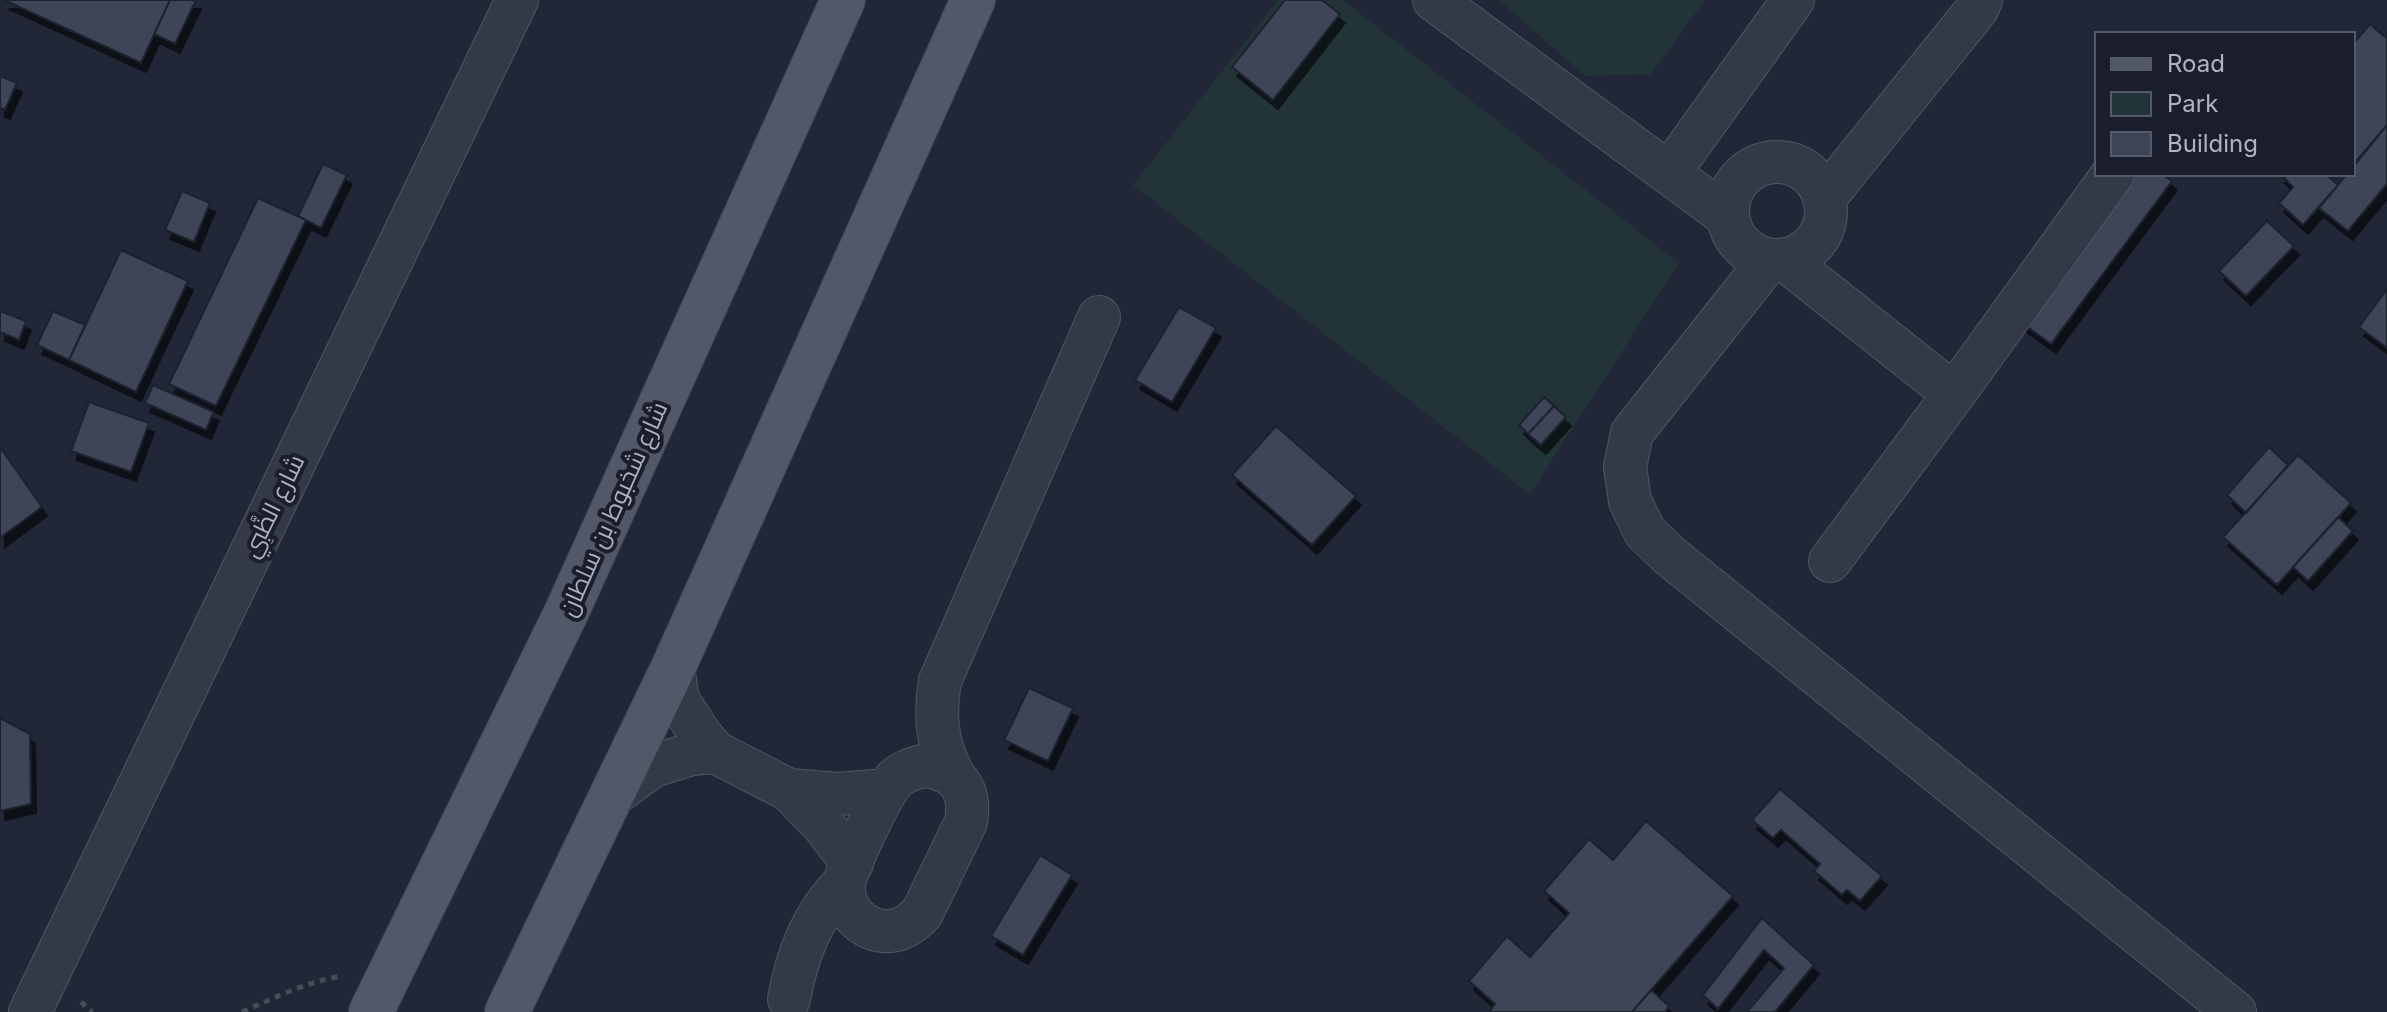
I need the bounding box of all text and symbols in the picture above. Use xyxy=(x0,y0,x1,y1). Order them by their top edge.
legend xyxy=(2095,32,2355,176)
text: Road xyxy=(2167,49,2225,78)
text: Park xyxy=(2167,89,2218,118)
text: Building xyxy=(2167,129,2258,158)
street label: شارع شخبوط بن سلطان xyxy=(553,397,675,622)
street label: شارع الظَّبِي xyxy=(236,450,315,564)

